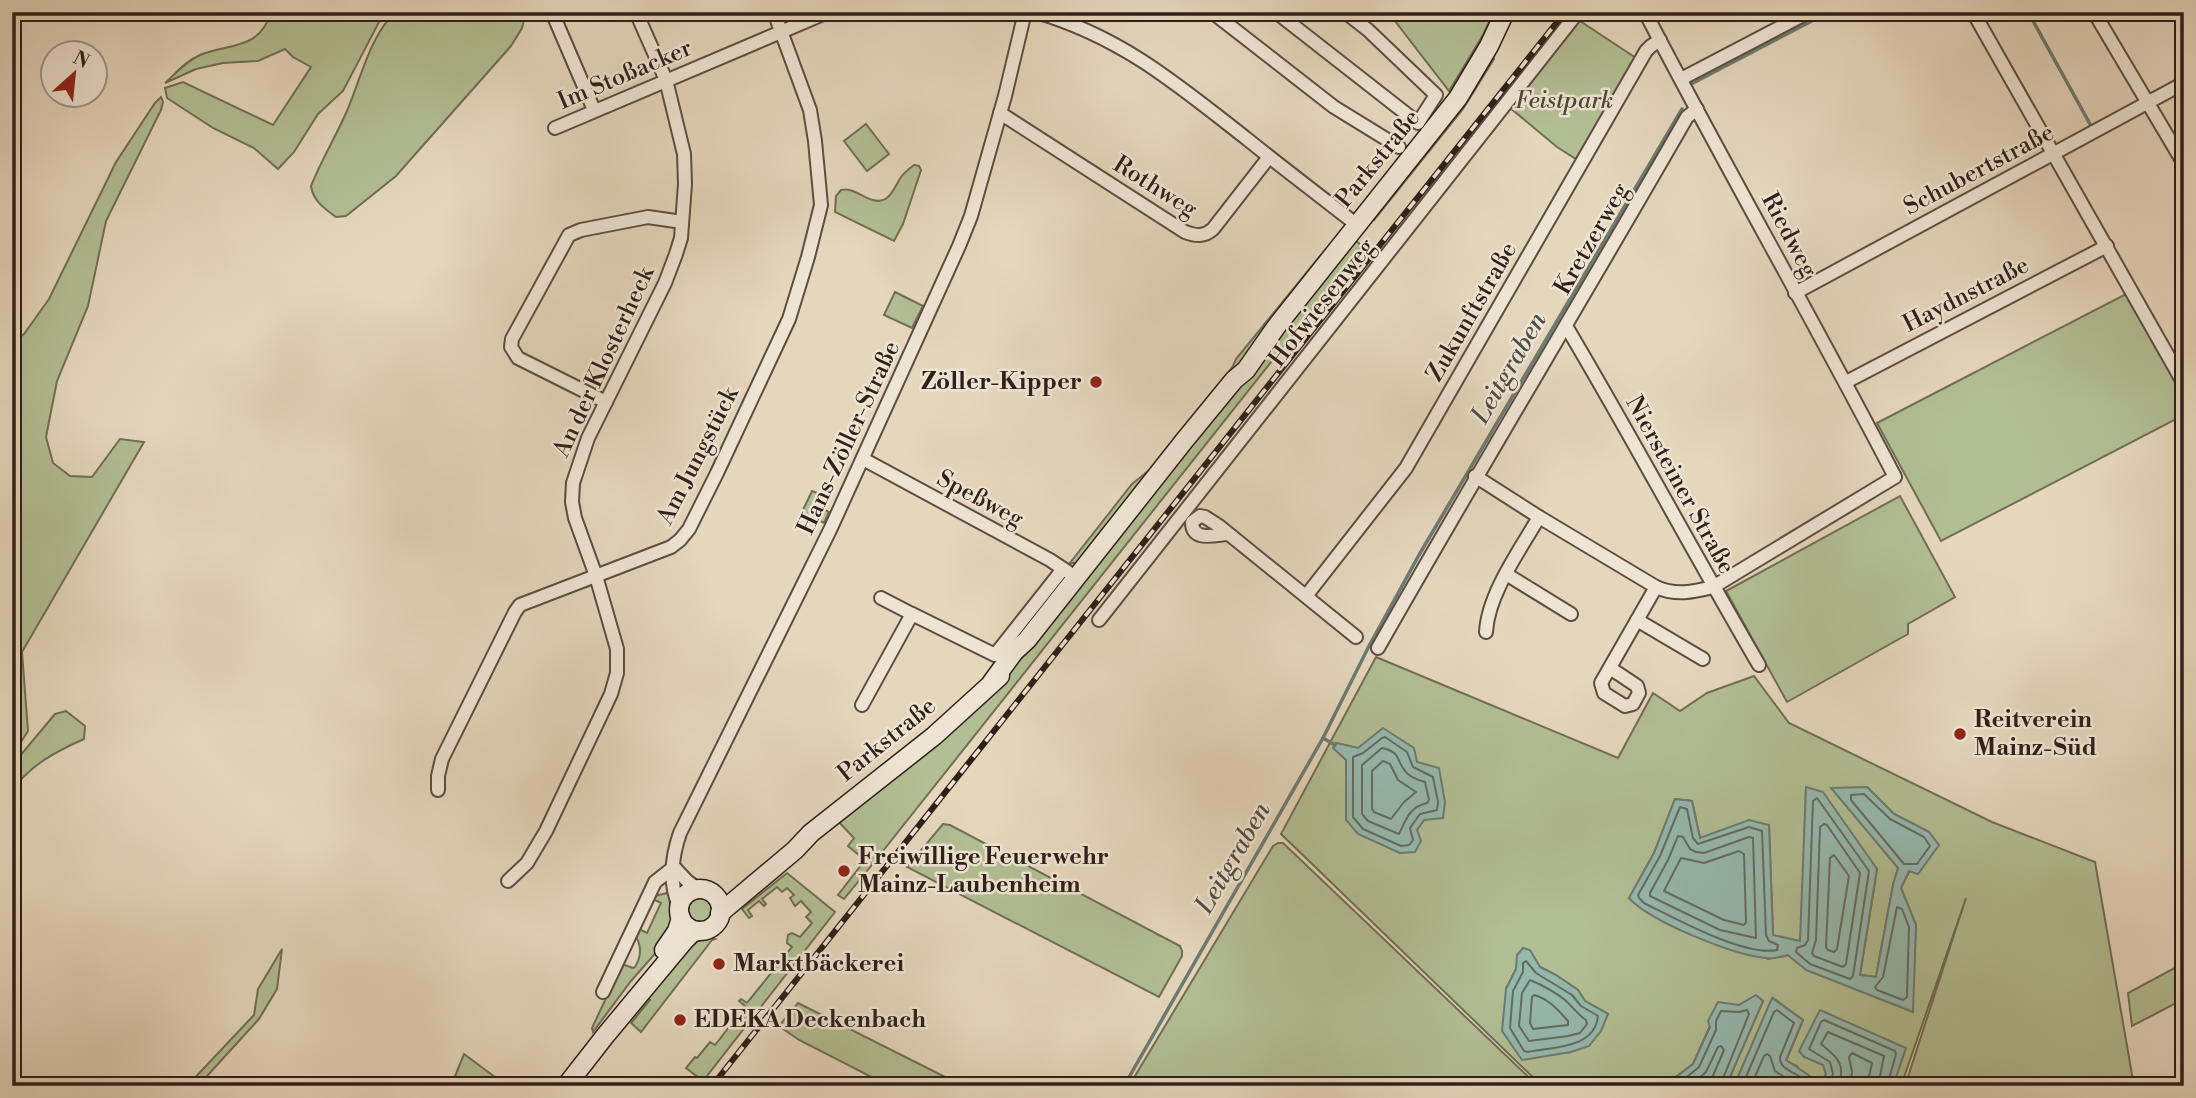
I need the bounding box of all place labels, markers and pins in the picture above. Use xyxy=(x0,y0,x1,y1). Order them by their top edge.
place label: Zöller-Kipper xyxy=(921,367,1082,397)
marker: Zöller-Kipper xyxy=(1088,374,1104,390)
place label: Reitverein Mainz-Süd xyxy=(1974,705,2097,763)
marker: Reitverein Mainz-Süd xyxy=(1952,726,1968,742)
place label: Freiwillige Feuerwehr Mainz-Laubenheim xyxy=(858,842,1109,900)
marker: Freiwillige Feuerwehr Mainz-Laubenheim xyxy=(836,863,852,879)
place label: Marktbäckerei xyxy=(733,949,904,979)
marker: Marktbäckerei xyxy=(711,956,727,972)
place label: EDEKA Deckenbach xyxy=(694,1005,926,1035)
marker: EDEKA Deckenbach xyxy=(672,1012,688,1028)

